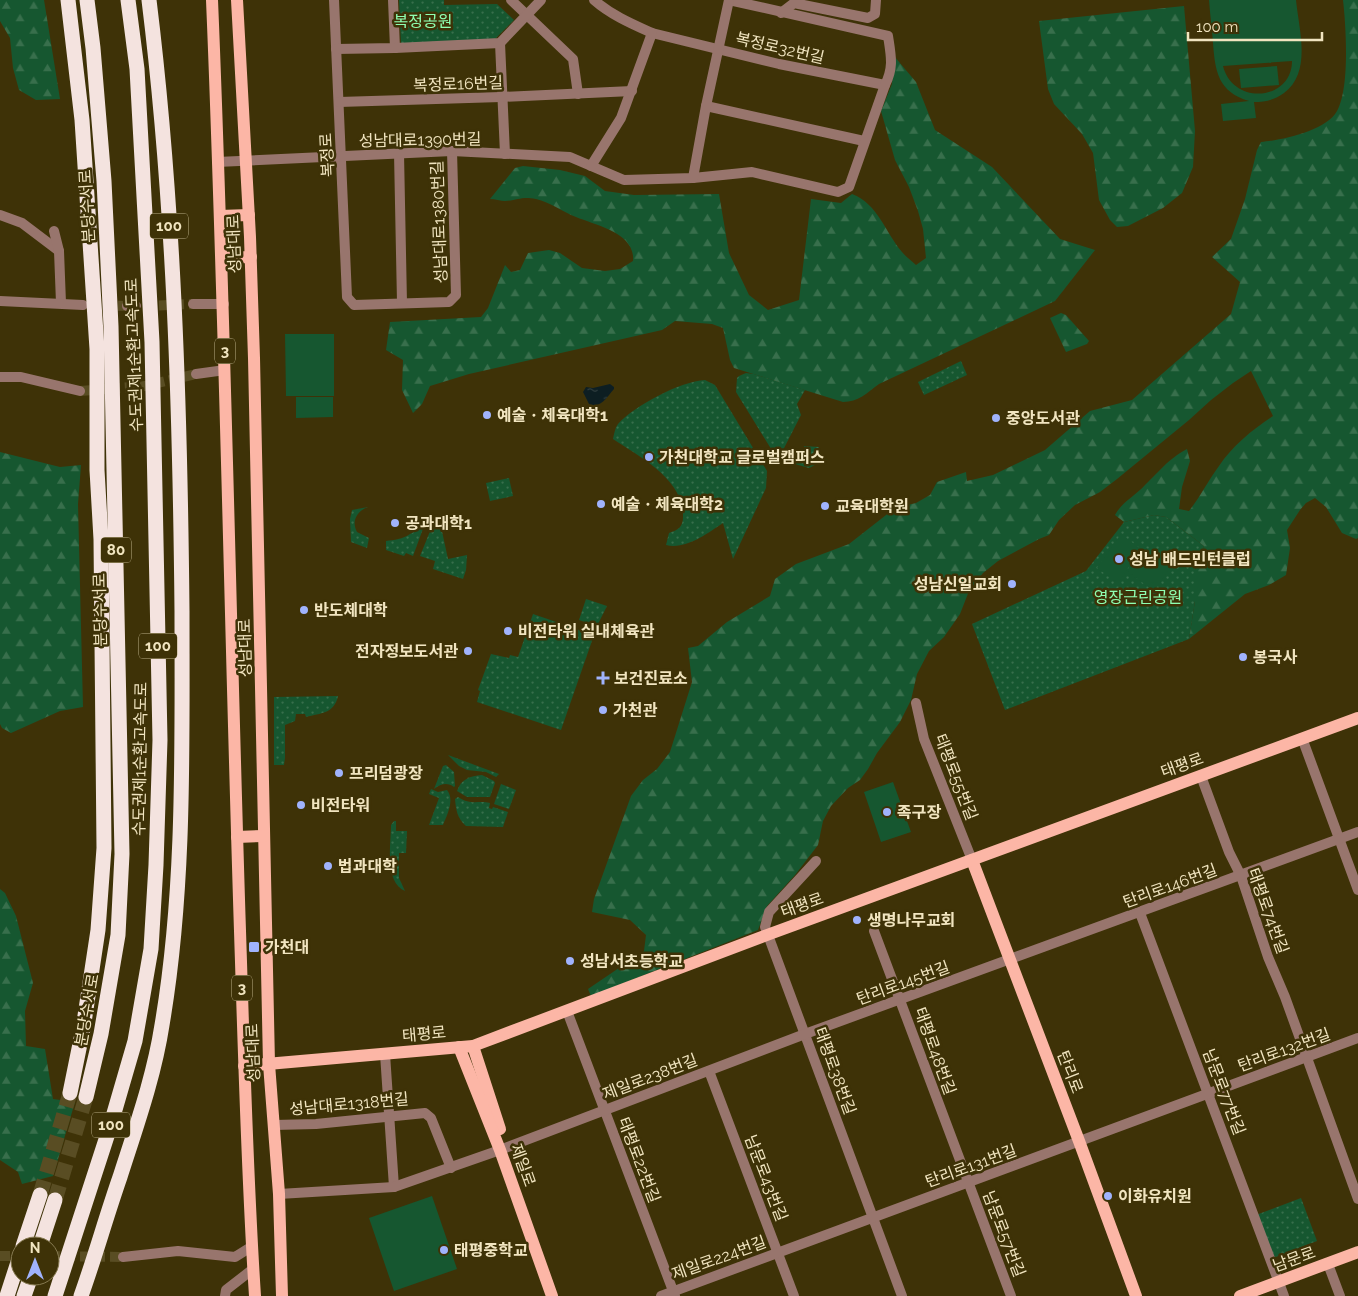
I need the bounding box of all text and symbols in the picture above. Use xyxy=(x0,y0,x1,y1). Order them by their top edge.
scale bar xyxy=(1188,10,1322,42)
park label: 복정공원 xyxy=(394,12,452,31)
text: 100 m xyxy=(1196,18,1238,36)
street label: 복정로32번길 xyxy=(734,29,826,67)
street label: 복정로16번길 xyxy=(413,73,503,95)
street label: 성남대로1390번길 xyxy=(358,129,482,151)
street label: 복정로 xyxy=(316,132,338,178)
street label: 성남대로1380번길 xyxy=(427,160,451,284)
street label: 분당수서로 xyxy=(76,168,98,243)
road number: 100 xyxy=(150,214,188,238)
street label: 성남대로 xyxy=(223,214,245,274)
street label: 수도권제1순환고속도로 xyxy=(122,277,146,432)
road number: 3 xyxy=(215,338,235,364)
place label: 예술ㆍ체육대학1 xyxy=(497,406,608,425)
marker: 예술ㆍ체육대학1 xyxy=(481,409,493,421)
place label: 중앙도서관 xyxy=(1006,409,1080,428)
marker: 중앙도서관 xyxy=(990,412,1002,424)
place label: 가천대학교 글로벌캠퍼스 xyxy=(659,448,825,467)
marker: 가천대학교 글로벌캠퍼스 xyxy=(643,451,655,463)
place label: 예술ㆍ체육대학2 xyxy=(611,495,723,514)
place label: 교육대학원 xyxy=(835,497,909,516)
marker: 예술ㆍ체육대학2 xyxy=(595,498,607,510)
marker: 교육대학원 xyxy=(819,500,831,512)
place label: 공과대학1 xyxy=(405,514,472,533)
marker: 공과대학1 xyxy=(389,517,401,529)
road number: 80 xyxy=(101,538,131,562)
place label: 성남 배드민턴클럽 xyxy=(1129,550,1251,569)
marker: 성남 배드민턴클럽 xyxy=(1113,553,1125,565)
street label: 분당수서로 xyxy=(90,573,110,647)
place label: 성남신일교회 xyxy=(914,575,1002,594)
marker: 성남신일교회 xyxy=(1006,578,1018,590)
park label: 영장근린공원 xyxy=(1094,588,1182,607)
place label: 반도체대학 xyxy=(314,601,388,620)
marker: 반도체대학 xyxy=(298,604,310,616)
street label: 성남대로 xyxy=(235,618,255,678)
place label: 비전타워 실내체육관 xyxy=(518,622,655,641)
marker: 비전타워 실내체육관 xyxy=(502,625,514,637)
road number: 100 xyxy=(139,634,177,658)
place label: 전자정보도서관 xyxy=(355,642,458,661)
marker: 전자정보도서관 xyxy=(462,645,474,657)
place label: 봉국사 xyxy=(1253,648,1297,667)
marker: 봉국사 xyxy=(1237,651,1249,663)
place label: 보건진료소 xyxy=(614,669,688,688)
marker: 보건진료소 xyxy=(596,671,610,685)
street label: 수도권제1순환고속도로 xyxy=(129,682,151,836)
place label: 가천관 xyxy=(613,701,657,720)
marker: 가천관 xyxy=(597,704,609,716)
street label: 태평로55번길 xyxy=(931,731,981,823)
street label: 태평로 xyxy=(1158,748,1206,781)
place label: 프리덤광장 xyxy=(349,764,423,783)
marker: 프리덤광장 xyxy=(333,767,345,779)
place label: 비전타워 xyxy=(311,796,370,815)
marker: 비전타워 xyxy=(295,799,307,811)
place label: 족구장 xyxy=(897,803,941,822)
marker: 족구장 xyxy=(881,806,893,818)
place label: 법과대학 xyxy=(338,857,397,876)
marker: 법과대학 xyxy=(322,860,334,872)
street label: 탄리로146번길 xyxy=(1120,860,1220,912)
street label: 태평로74번길 xyxy=(1244,865,1292,957)
street label: 태평로 xyxy=(778,888,826,921)
place label: 생명나무교회 xyxy=(867,911,955,930)
marker: 생명나무교회 xyxy=(851,914,863,926)
place label: 가천대 xyxy=(265,938,309,957)
marker: 가천대 xyxy=(247,940,261,954)
place label: 성남서초등학교 xyxy=(580,952,683,971)
marker: 성남서초등학교 xyxy=(564,955,576,967)
street label: 탄리로145번길 xyxy=(854,957,952,1009)
street label: 분당수서로 xyxy=(71,972,103,1048)
road number: 3 xyxy=(232,976,252,1000)
street label: 태평로48번길 xyxy=(910,1005,960,1097)
street label: 성남대로 xyxy=(242,1023,264,1083)
street label: 태평로 xyxy=(401,1023,447,1045)
street label: 탄리로132번길 xyxy=(1235,1024,1333,1076)
street label: 태평로38번길 xyxy=(810,1025,860,1117)
street label: 남문로77번길 xyxy=(1199,1046,1249,1138)
street label: 탄리로 xyxy=(1053,1048,1087,1096)
street label: 제일로238번길 xyxy=(600,1050,700,1104)
street label: 성남대로1318번길 xyxy=(288,1089,410,1119)
road number: 100 xyxy=(92,1112,130,1138)
street label: 태평로22번길 xyxy=(614,1114,664,1206)
street label: 남문로43번길 xyxy=(741,1132,791,1224)
street label: 제일로 xyxy=(507,1141,540,1189)
street label: 탄리로131번길 xyxy=(923,1141,1019,1191)
place label: 이화유치원 xyxy=(1118,1187,1192,1206)
street label: 남문로57번길 xyxy=(979,1188,1029,1280)
marker: 이화유치원 xyxy=(1102,1190,1114,1202)
street label: 제일로224번길 xyxy=(669,1232,769,1284)
north arrow xyxy=(10,1236,60,1286)
text: N xyxy=(30,1240,40,1256)
place label: 태평중학교 xyxy=(454,1241,528,1260)
street label: 남문로 xyxy=(1270,1242,1318,1275)
marker: 태평중학교 xyxy=(438,1244,450,1256)

